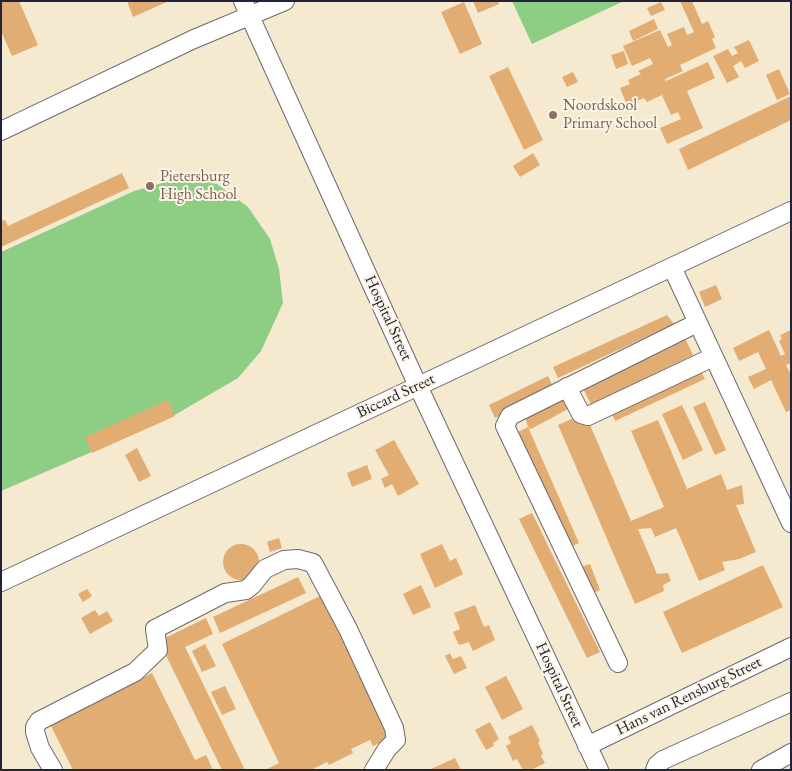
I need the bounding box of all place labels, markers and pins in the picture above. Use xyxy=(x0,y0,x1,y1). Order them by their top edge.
place label: Noordskool Primary School xyxy=(563,96,657,134)
marker: Noordskool Primary School xyxy=(547,109,559,121)
place label: Pietersburg High School xyxy=(160,167,237,205)
marker: Pietersburg High School xyxy=(144,180,156,192)

